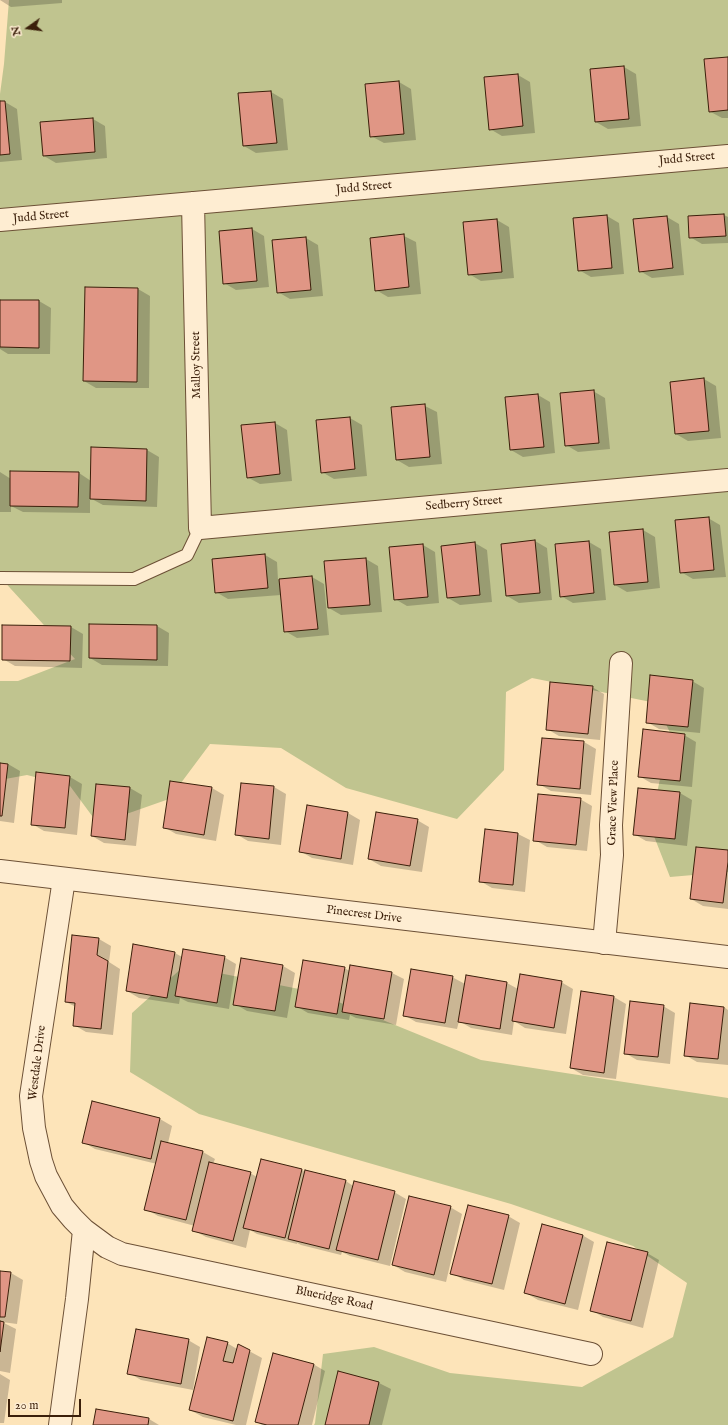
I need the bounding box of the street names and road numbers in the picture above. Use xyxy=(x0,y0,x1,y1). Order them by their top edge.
street label: Judd Street xyxy=(658,149,716,169)
street label: Judd Street xyxy=(335,178,393,198)
street label: Judd Street xyxy=(12,207,70,227)
street label: Malloy Street xyxy=(189,331,205,399)
street label: Sedberry Street xyxy=(425,493,503,515)
street label: Grace View Place xyxy=(605,760,623,846)
street label: Pinecrest Drive xyxy=(325,903,403,927)
street label: Westdale Drive xyxy=(26,1025,50,1101)
street label: Blueridge Road xyxy=(294,1284,374,1314)

